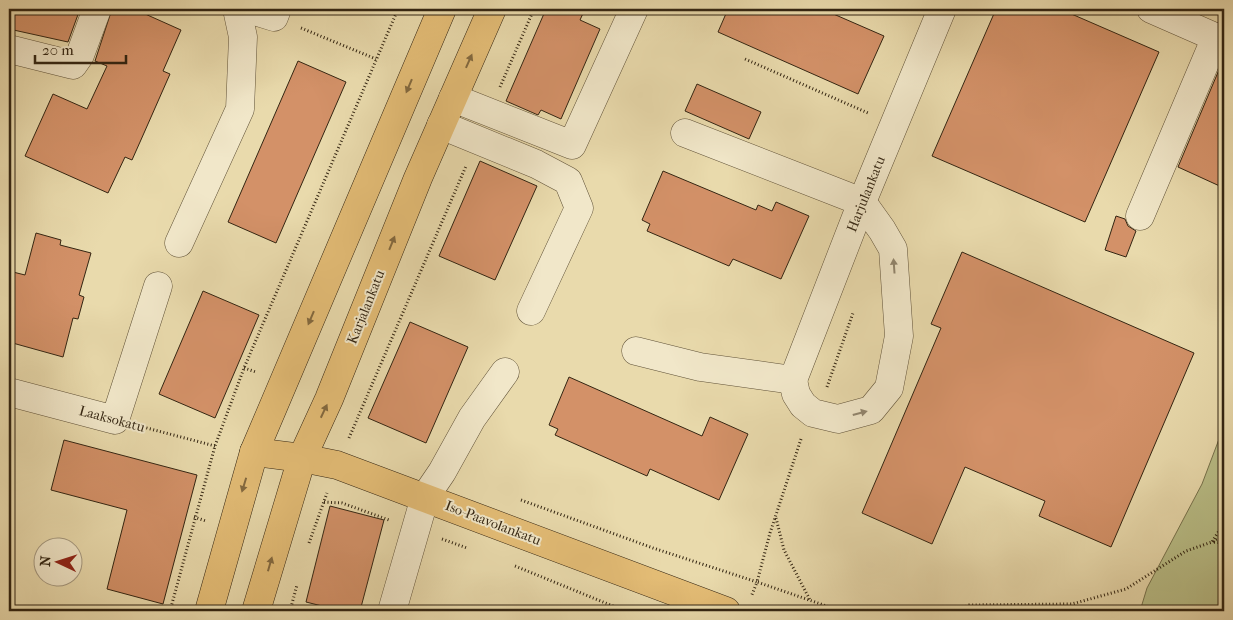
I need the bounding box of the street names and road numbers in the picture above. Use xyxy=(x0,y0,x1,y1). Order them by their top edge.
street label: Harjulankatu xyxy=(843,154,889,234)
street label: Karjalankatu xyxy=(343,268,389,346)
street label: Laaksokatu xyxy=(77,402,147,436)
street label: Iso-Paavolankatu xyxy=(443,497,543,549)

